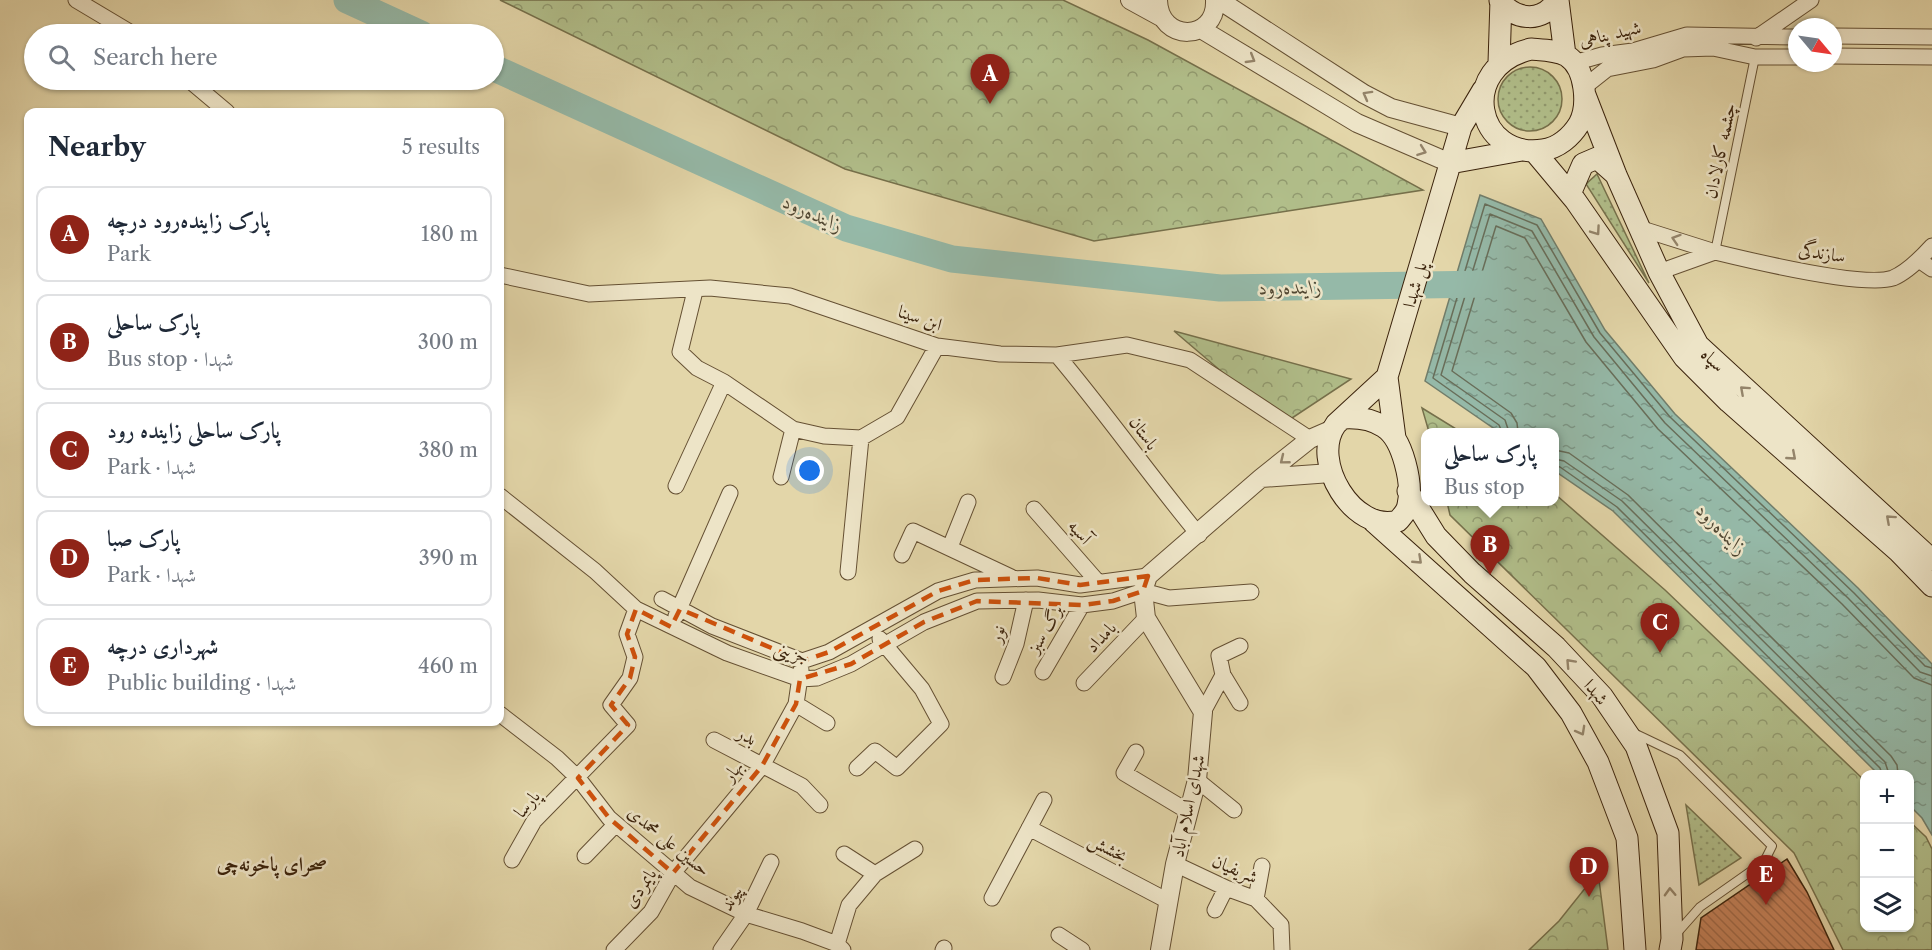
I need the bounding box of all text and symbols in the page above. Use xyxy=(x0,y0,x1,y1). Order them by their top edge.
street label: شهید پناهی xyxy=(1577,16,1644,55)
north arrow xyxy=(1788,18,1842,72)
search box xyxy=(24,24,504,90)
icon: search xyxy=(45,41,78,74)
text: Search here xyxy=(93,44,218,71)
one-way arrow xyxy=(1245,51,1255,63)
pin: A xyxy=(970,54,1010,104)
one-way arrow xyxy=(1362,91,1373,102)
street label: چشمه کارلادان xyxy=(1699,101,1742,201)
text: Nearby xyxy=(48,131,146,163)
text: 5 results xyxy=(402,135,480,159)
one-way arrow xyxy=(1417,143,1427,156)
water label: زاینده‌رود xyxy=(779,189,847,237)
text: پارک زاینده‌رود درچه xyxy=(107,207,269,234)
text: A xyxy=(62,222,77,246)
text: 180 m xyxy=(421,222,478,246)
one-way arrow xyxy=(1589,224,1600,235)
one-way arrow xyxy=(1671,234,1682,247)
street label: سازندگی xyxy=(1797,235,1848,268)
text: Park xyxy=(107,242,150,266)
street label: پل شهدا xyxy=(1398,258,1434,311)
water label: زاینده‌رود xyxy=(1258,274,1322,300)
street label: ابن سینا xyxy=(895,300,945,336)
text: پارک ساحلی xyxy=(107,309,199,336)
text: B xyxy=(62,330,77,354)
text: 300 m xyxy=(418,330,478,354)
street label: سپاه xyxy=(1696,343,1730,377)
text: Bus stop · شهدا xyxy=(107,347,234,371)
one-way arrow xyxy=(1740,386,1751,397)
street label: باستان xyxy=(1124,412,1164,454)
text: پارک ساحلی زاینده رود xyxy=(107,417,280,444)
popup xyxy=(1421,428,1559,506)
text: C xyxy=(61,438,78,462)
text: 380 m xyxy=(419,438,478,462)
text: پارک ساحلی xyxy=(1444,440,1536,467)
one-way arrow xyxy=(1785,448,1796,459)
one-way arrow xyxy=(1280,452,1291,463)
text: Park · شهدا xyxy=(107,455,196,479)
your location xyxy=(795,456,824,485)
text: Bus stop xyxy=(1444,475,1524,499)
water label: زاینده‌رود xyxy=(1691,498,1753,560)
street label: آسیه xyxy=(1063,515,1098,550)
one-way arrow xyxy=(1886,515,1897,526)
text: پارک صبا xyxy=(107,525,180,552)
pin: B xyxy=(1470,526,1510,575)
text: D xyxy=(61,546,78,570)
text: 390 m xyxy=(419,546,478,570)
one-way arrow xyxy=(1411,553,1422,564)
text: Park · شهدا xyxy=(107,563,196,587)
street label: برگ سبز xyxy=(1021,601,1068,659)
pin: C xyxy=(1640,604,1680,653)
street label: بامداد xyxy=(1081,617,1121,657)
street label: نور xyxy=(984,623,1010,647)
text: شهرداری درچه xyxy=(107,633,218,660)
street label: جزینی xyxy=(771,638,811,669)
text: E xyxy=(62,654,77,678)
text: 460 m xyxy=(418,654,478,678)
one-way arrow xyxy=(1567,659,1578,670)
text: Public building · شهدا xyxy=(107,671,296,695)
street label: شهدا xyxy=(1578,675,1613,710)
street label: بدر xyxy=(732,721,761,750)
one-way arrow xyxy=(1574,724,1585,735)
street label: شهدای اسلام آباد xyxy=(1166,753,1215,860)
street label: بهار xyxy=(717,756,749,788)
map controls xyxy=(1860,770,1914,932)
button: + xyxy=(1860,770,1914,824)
street label: پارسا xyxy=(509,785,547,823)
street label: حسین علی محمدی xyxy=(622,801,715,882)
button: − xyxy=(1860,824,1914,878)
street label: بخشش xyxy=(1084,829,1131,868)
pin: D xyxy=(1570,848,1608,897)
street label: شریفیان xyxy=(1208,850,1261,889)
district label: صحرای پاخونه‌چی xyxy=(216,852,327,879)
pin: E xyxy=(1746,856,1786,905)
street label: پایمردی xyxy=(619,863,664,913)
button: layers xyxy=(1860,878,1914,932)
street label: پیوند xyxy=(715,881,750,916)
one-way arrow xyxy=(1664,887,1677,896)

